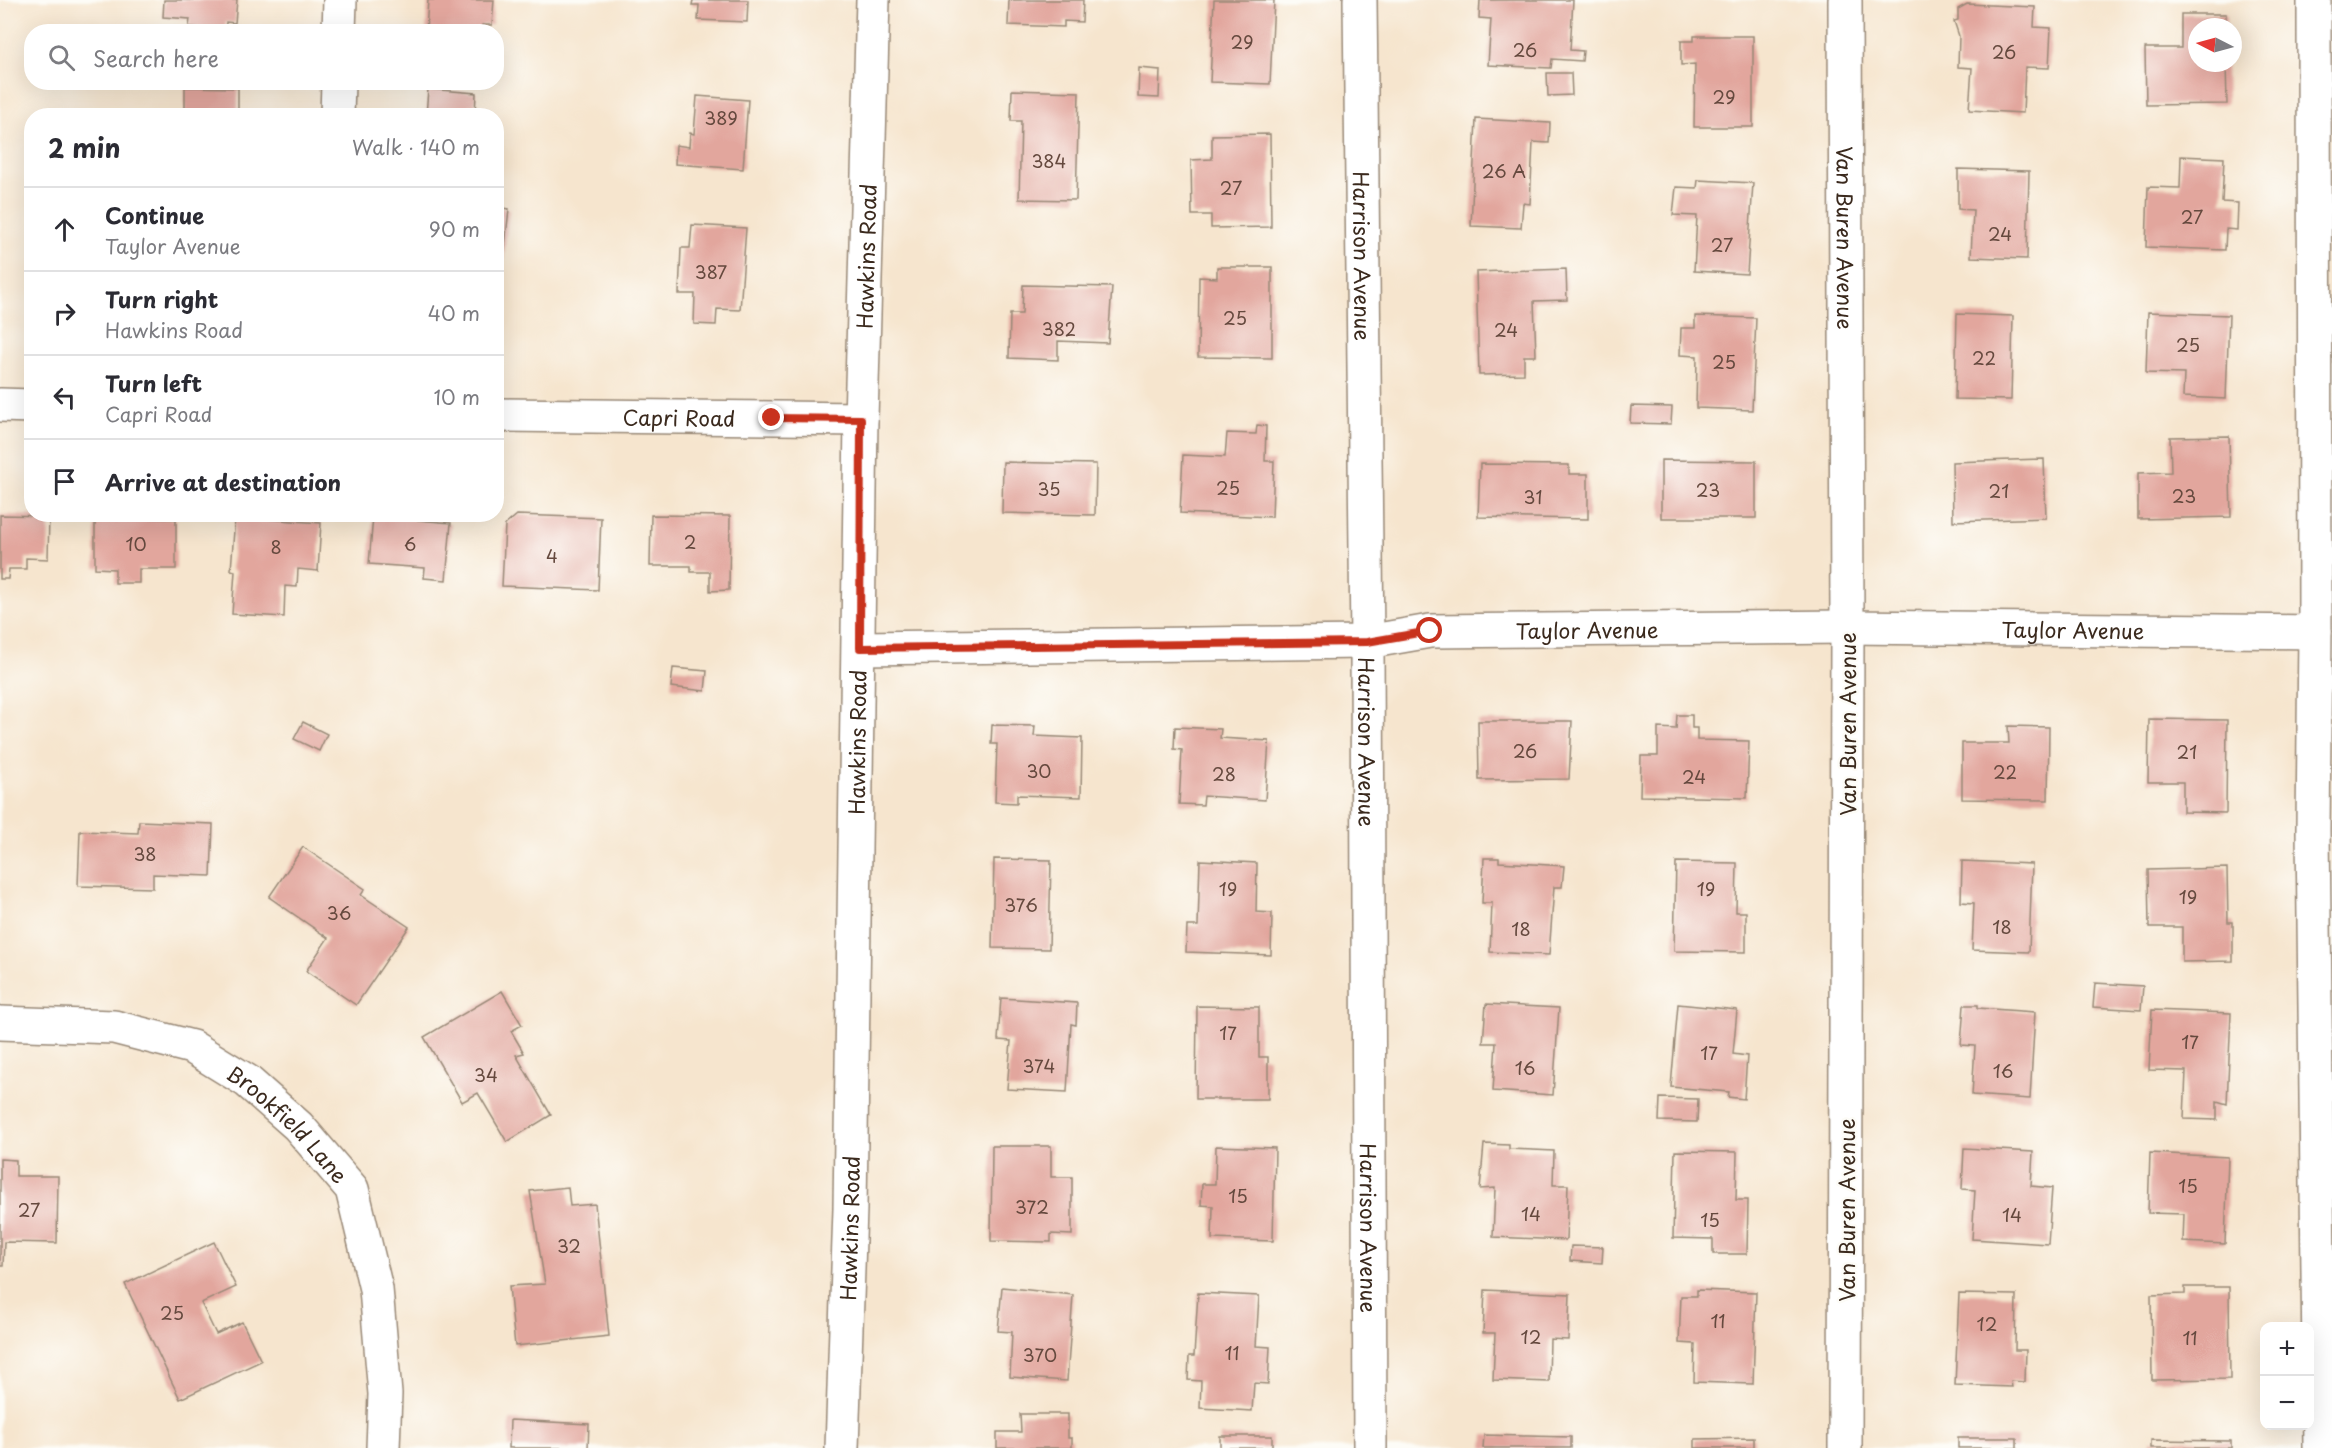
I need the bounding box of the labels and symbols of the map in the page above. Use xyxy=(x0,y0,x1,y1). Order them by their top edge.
north arrow xyxy=(2188,18,2242,72)
house number: 29 xyxy=(1231,28,1253,55)
house number: 26 xyxy=(1513,36,1537,63)
house number: 26 xyxy=(1992,38,2016,65)
house number: 29 xyxy=(1713,83,1735,110)
house number: 389 xyxy=(704,104,738,131)
street label: Van Buren Avenue xyxy=(1829,146,1862,330)
house number: 384 xyxy=(1031,147,1067,174)
house number: 26 A xyxy=(1482,157,1526,184)
street label: Harrison Avenue xyxy=(1346,171,1380,341)
house number: 27 xyxy=(1220,174,1242,201)
street label: Hawkins Road xyxy=(848,183,884,329)
house number: 27 xyxy=(2181,203,2203,230)
house number: 24 xyxy=(1988,220,2012,247)
house number: 27 xyxy=(1711,231,1733,258)
house number: 387 xyxy=(695,258,727,285)
house number: 25 xyxy=(1223,304,1247,331)
house number: 382 xyxy=(1042,315,1076,342)
house number: 24 xyxy=(1494,316,1518,343)
house number: 25 xyxy=(2176,331,2200,358)
house number: 22 xyxy=(1972,344,1996,371)
house number: 25 xyxy=(1712,348,1736,375)
street label: Capri Road xyxy=(622,400,736,434)
route end xyxy=(758,404,784,430)
house number: 25 xyxy=(1216,474,1240,501)
house number: 35 xyxy=(1037,475,1061,502)
house number: 23 xyxy=(1696,476,1720,503)
house number: 21 xyxy=(1989,477,2009,504)
house number: 23 xyxy=(2172,482,2196,509)
house number: 31 xyxy=(1524,483,1542,510)
house number: 2 xyxy=(684,528,696,555)
house number: 10 xyxy=(125,530,147,557)
house number: 6 xyxy=(404,530,416,557)
house number: 8 xyxy=(270,533,282,560)
house number: 4 xyxy=(546,542,558,569)
street label: Taylor Avenue xyxy=(1516,613,1658,646)
street label: Taylor Avenue xyxy=(2001,613,2144,646)
route start xyxy=(1416,617,1442,643)
street label: Van Buren Avenue xyxy=(1831,632,1863,816)
street label: Harrison Avenue xyxy=(1351,657,1384,827)
street label: Hawkins Road xyxy=(839,669,874,815)
house number: 26 xyxy=(1513,737,1537,764)
house number: 21 xyxy=(2177,738,2197,765)
house number: 30 xyxy=(1026,757,1052,784)
house number: 22 xyxy=(1993,758,2017,785)
house number: 28 xyxy=(1212,760,1236,787)
house number: 24 xyxy=(1682,763,1706,790)
house number: 38 xyxy=(133,840,157,867)
house number: 19 xyxy=(1219,875,1237,902)
house number: 19 xyxy=(1697,875,1715,902)
house number: 19 xyxy=(2179,883,2197,910)
house number: 376 xyxy=(1004,891,1038,918)
house number: 36 xyxy=(327,899,351,926)
house number: 18 xyxy=(1992,913,2012,940)
house number: 18 xyxy=(1511,915,1531,942)
house number: 17 xyxy=(1219,1019,1237,1046)
house number: 17 xyxy=(2181,1028,2199,1055)
house number: 17 xyxy=(1700,1039,1718,1066)
house number: 374 xyxy=(1022,1052,1056,1079)
house number: 16 xyxy=(1515,1054,1535,1081)
street label: Brookfield Lane xyxy=(221,1056,356,1190)
house number: 16 xyxy=(1993,1057,2013,1084)
house number: 34 xyxy=(474,1061,498,1088)
street label: Van Buren Avenue xyxy=(1830,1118,1862,1302)
street label: Harrison Avenue xyxy=(1353,1143,1385,1313)
street label: Hawkins Road xyxy=(831,1155,867,1301)
house number: 15 xyxy=(2178,1172,2198,1199)
house number: 15 xyxy=(1228,1182,1248,1209)
house number: 372 xyxy=(1015,1193,1049,1220)
house number: 27 xyxy=(18,1196,40,1223)
house number: 14 xyxy=(1521,1200,1541,1227)
house number: 14 xyxy=(2002,1201,2022,1228)
house number: 15 xyxy=(1700,1206,1720,1233)
house number: 32 xyxy=(557,1232,581,1259)
house number: 25 xyxy=(160,1299,184,1326)
house number: 11 xyxy=(1710,1307,1726,1334)
house number: 12 xyxy=(1977,1310,1997,1337)
house number: 12 xyxy=(1521,1323,1541,1350)
house number: 11 xyxy=(2182,1324,2198,1351)
house number: 11 xyxy=(1224,1339,1240,1366)
house number: 370 xyxy=(1023,1341,1057,1368)

